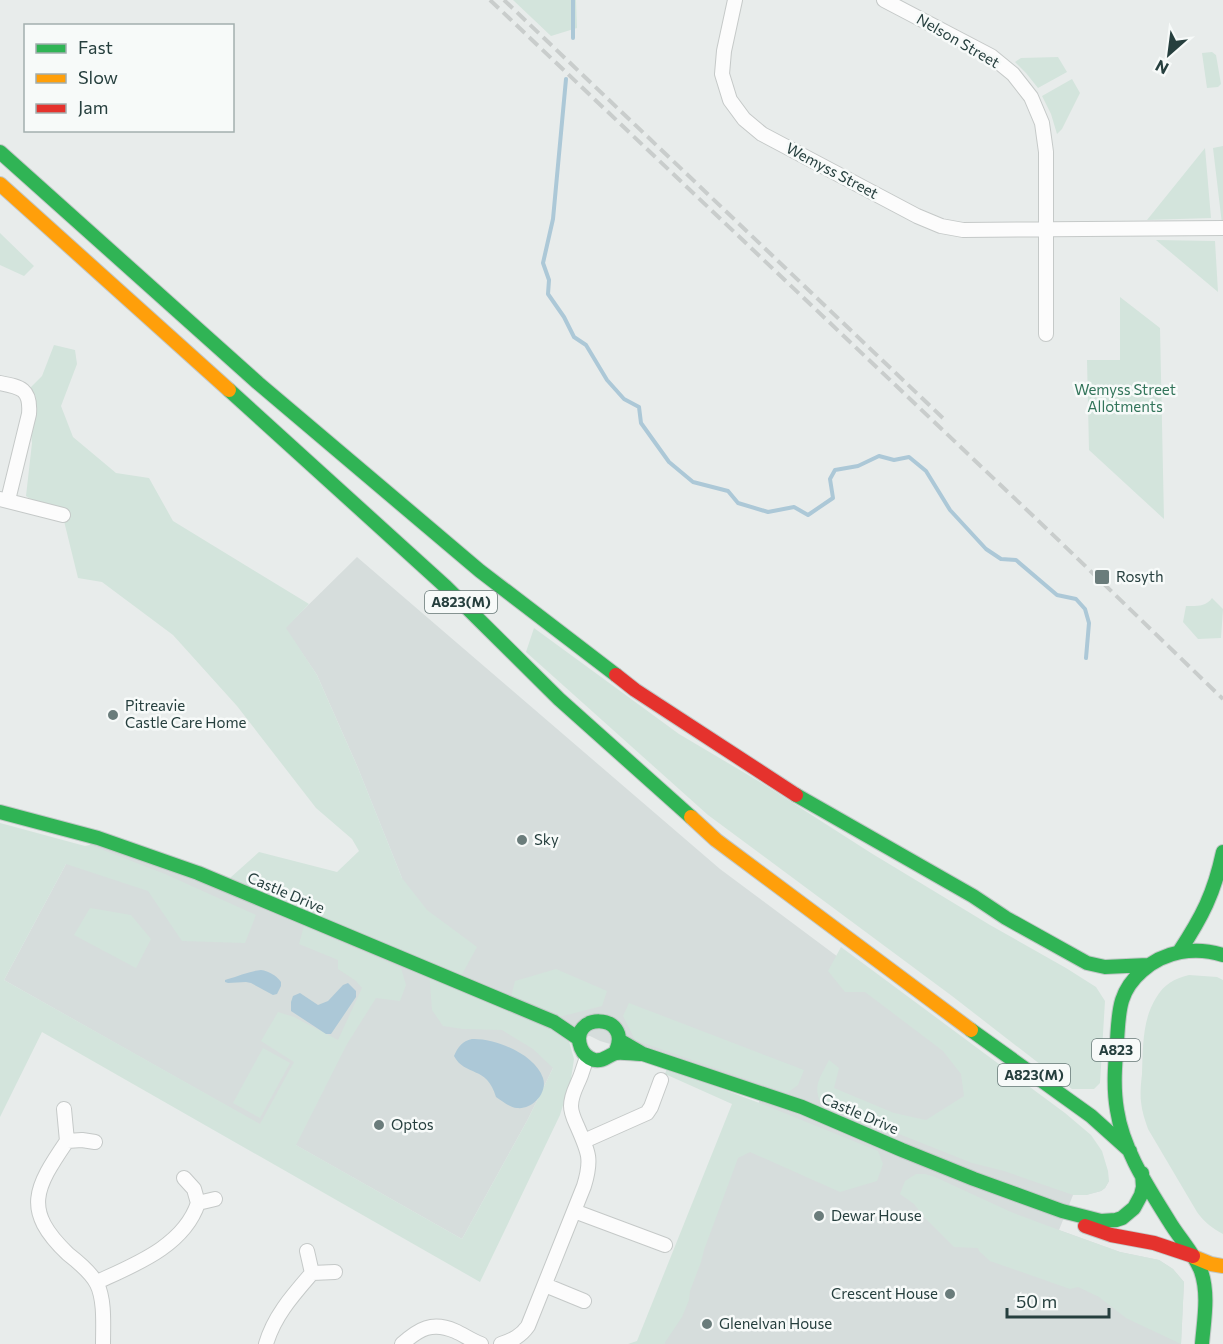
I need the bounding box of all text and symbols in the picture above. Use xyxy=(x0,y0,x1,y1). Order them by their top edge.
street label: Nelson Street xyxy=(914,9,1003,71)
legend xyxy=(24,24,234,132)
north arrow xyxy=(1139,24,1199,84)
text: Fast xyxy=(78,36,113,58)
text: N xyxy=(1152,56,1171,79)
text: Slow xyxy=(78,66,118,88)
text: Jam xyxy=(78,96,108,118)
street label: Wemyss Street xyxy=(783,138,882,202)
park label: Wemyss Street Allotments xyxy=(1074,380,1176,415)
place label: Rosyth xyxy=(1116,567,1164,585)
marker: Rosyth xyxy=(1093,568,1111,586)
road number: A823(M) xyxy=(425,591,497,613)
place label: Pitreavie Castle Care Home xyxy=(125,696,247,731)
marker: Pitreavie Castle Care Home xyxy=(106,708,120,722)
place label: Sky xyxy=(534,830,559,848)
marker: Sky xyxy=(515,833,529,847)
street label: Castle Drive xyxy=(245,868,328,916)
road number: A823 xyxy=(1092,1039,1140,1061)
road number: A823(M) xyxy=(998,1064,1070,1086)
street label: Castle Drive xyxy=(819,1089,902,1137)
place label: Optos xyxy=(391,1115,434,1133)
marker: Optos xyxy=(372,1118,386,1132)
place label: Dewar House xyxy=(831,1206,922,1224)
marker: Dewar House xyxy=(812,1209,826,1223)
scale bar xyxy=(1007,1281,1109,1319)
place label: Crescent House xyxy=(831,1284,938,1302)
marker: Crescent House xyxy=(943,1287,957,1301)
text: 50 m xyxy=(1016,1290,1057,1312)
place label: Glenelvan House xyxy=(719,1314,832,1332)
marker: Glenelvan House xyxy=(700,1317,714,1331)

